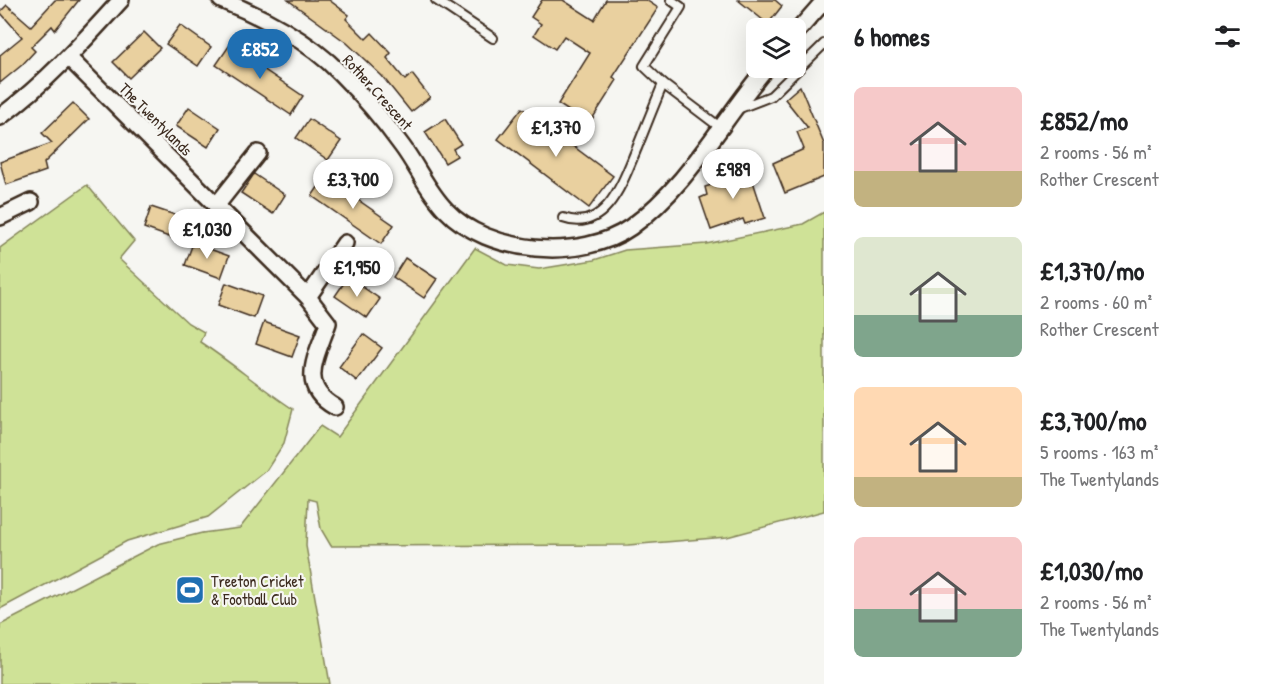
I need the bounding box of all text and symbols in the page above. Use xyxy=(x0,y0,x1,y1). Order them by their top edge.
map controls xyxy=(746,18,806,78)
button: layers xyxy=(746,18,806,78)
text: 6 homes xyxy=(854,19,930,54)
icon: filters xyxy=(1211,20,1244,53)
pin: £852 xyxy=(224,29,296,80)
text: £852 xyxy=(241,35,279,62)
street label: Rother Crescent xyxy=(338,49,418,135)
street label: The Twentylands xyxy=(115,78,197,160)
text: £852/mo xyxy=(1040,103,1128,138)
pin: £1,370 xyxy=(507,107,605,158)
icon: home xyxy=(902,111,974,183)
text: £1,370 xyxy=(531,113,581,140)
text: 2 rooms · 56 m² xyxy=(1040,138,1152,165)
pin: £989 xyxy=(697,149,769,200)
text: £989 xyxy=(716,155,750,182)
pin: £3,700 xyxy=(304,159,402,210)
text: £3,700 xyxy=(327,165,379,192)
text: Rother Crescent xyxy=(1040,165,1159,192)
pin: £1,030 xyxy=(158,209,256,260)
text: £1,030 xyxy=(182,215,232,242)
pin: £1,950 xyxy=(308,247,406,298)
text: £1,950 xyxy=(333,253,381,280)
text: £1,370/mo xyxy=(1040,253,1144,288)
icon: home xyxy=(902,261,974,333)
text: 2 rooms · 60 m² xyxy=(1040,288,1152,315)
text: Rother Crescent xyxy=(1040,315,1159,342)
text: £3,700/mo xyxy=(1040,403,1147,438)
icon: home xyxy=(902,411,974,483)
text: 5 rooms · 163 m² xyxy=(1040,438,1158,465)
text: The Twentylands xyxy=(1040,465,1159,492)
text: £1,030/mo xyxy=(1040,553,1143,588)
icon: home xyxy=(902,561,974,633)
place label: Treeton Cricket & Football Club xyxy=(211,570,304,610)
sports icon: Treeton Cricket & Football Club xyxy=(174,574,206,606)
text: 2 rooms · 56 m² xyxy=(1040,588,1152,615)
text: The Twentylands xyxy=(1040,615,1159,642)

